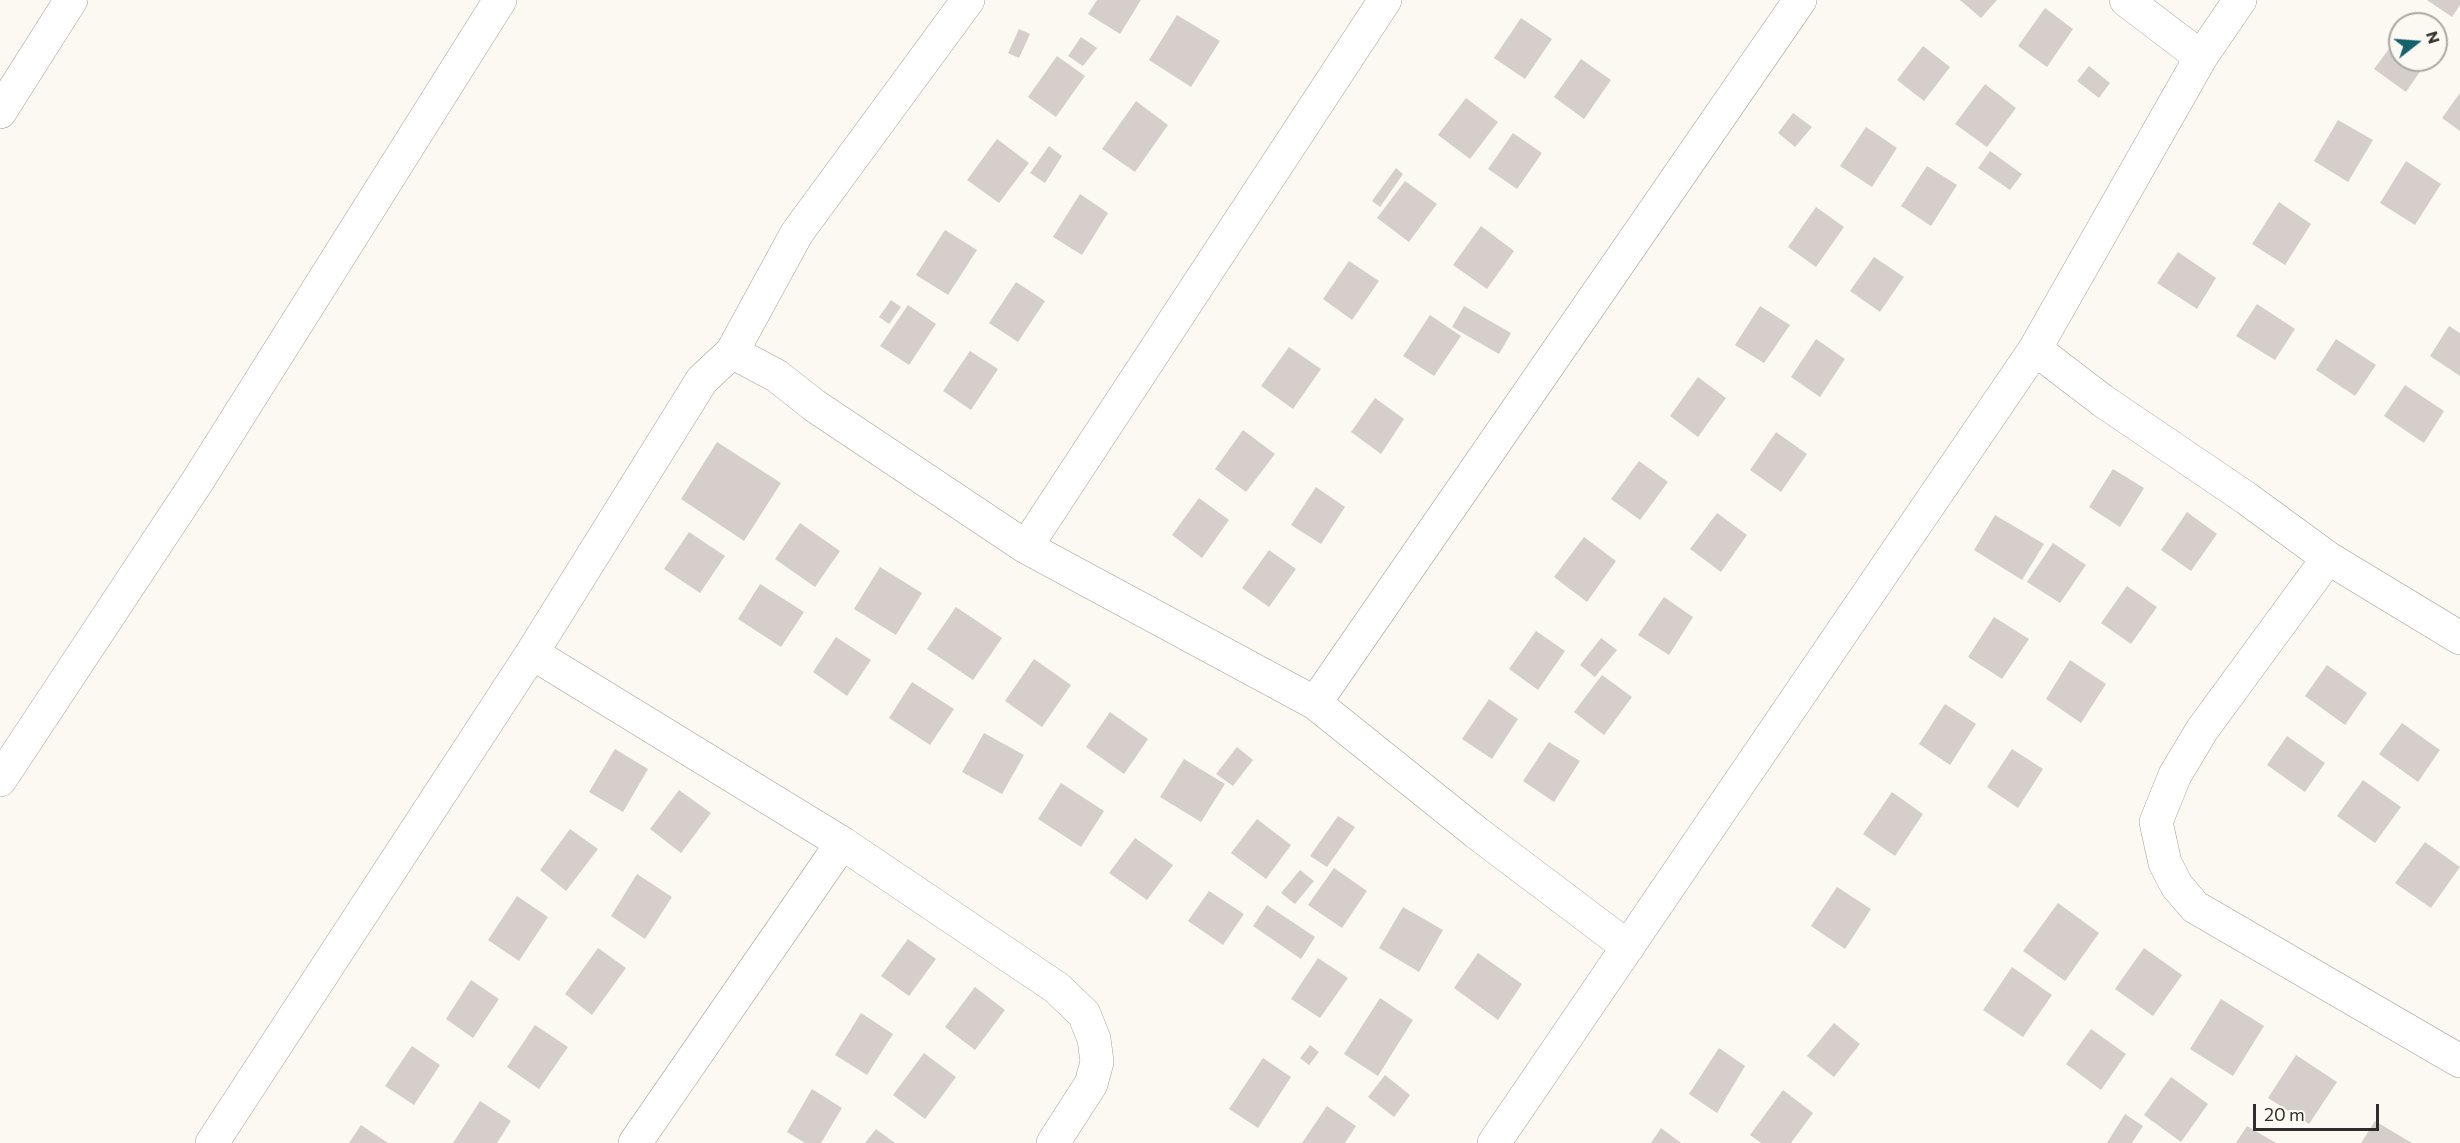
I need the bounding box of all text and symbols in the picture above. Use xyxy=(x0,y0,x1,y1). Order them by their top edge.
north arrow xyxy=(2388,12,2448,72)
text: N xyxy=(2423,29,2445,46)
scale bar xyxy=(2256,1092,2382,1130)
text: 20 m xyxy=(2264,1103,2305,1125)

